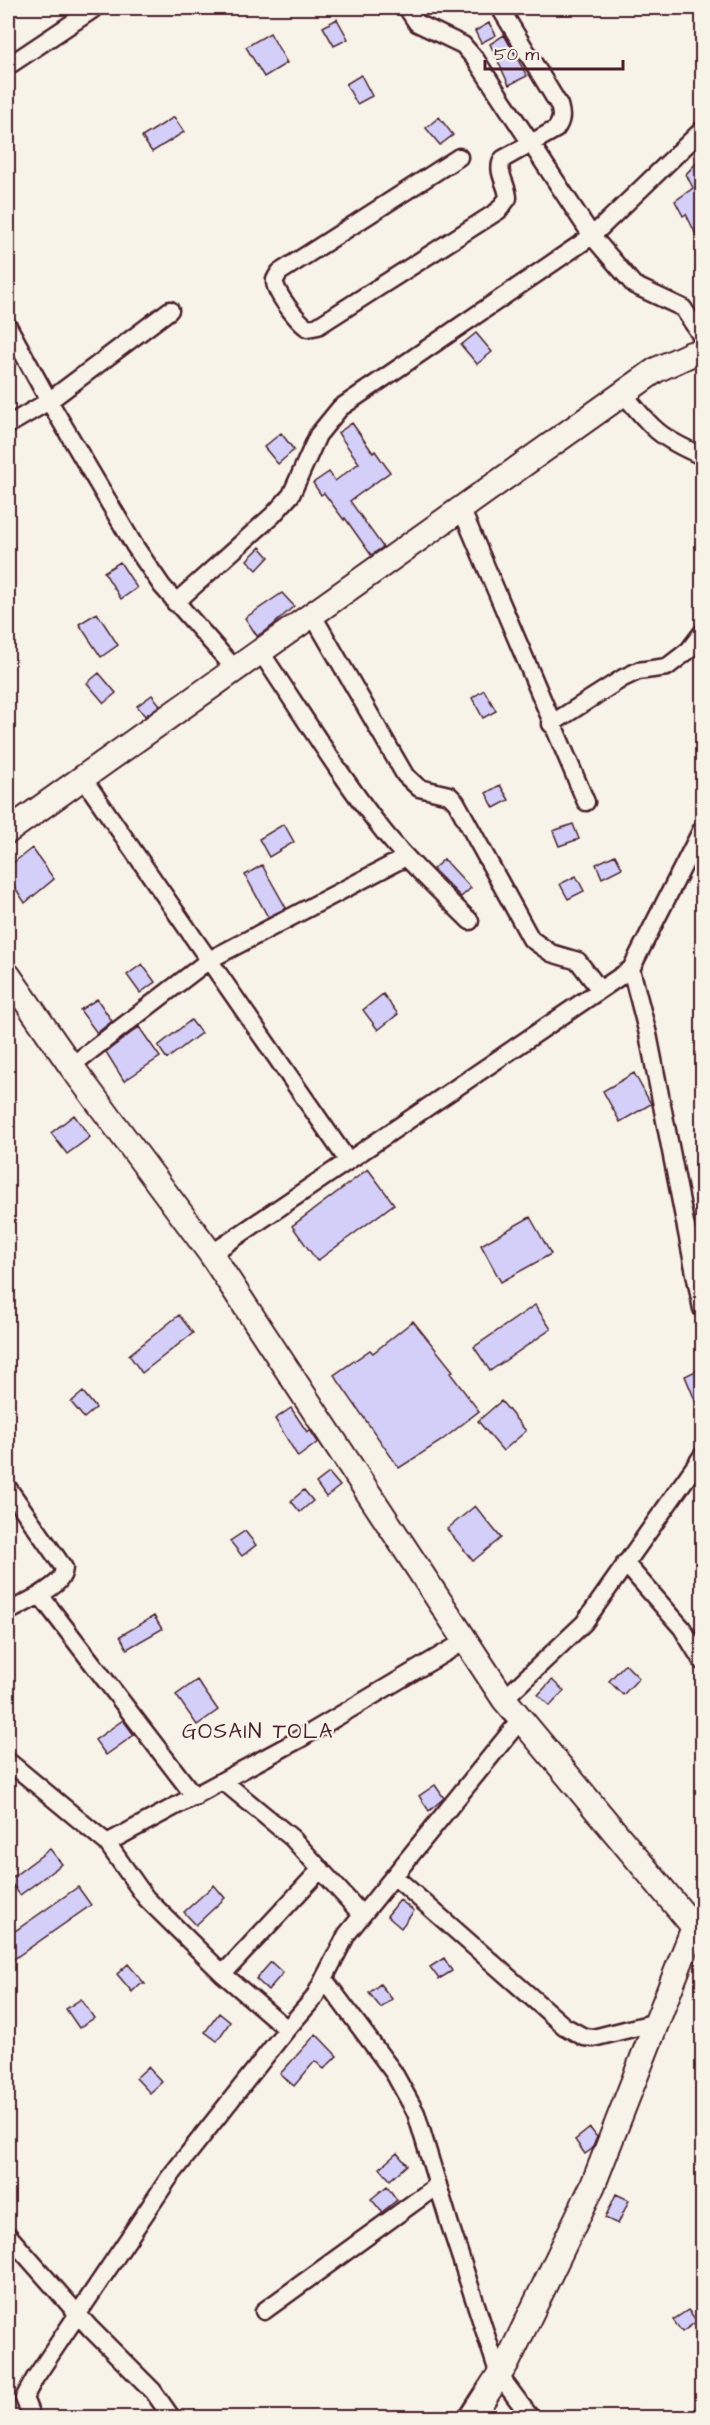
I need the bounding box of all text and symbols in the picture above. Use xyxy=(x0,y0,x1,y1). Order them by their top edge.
scale bar xyxy=(485,33,623,71)
text: 50 m xyxy=(494,42,539,67)
district label: GOSAIN TOLA xyxy=(182,1717,334,1746)

